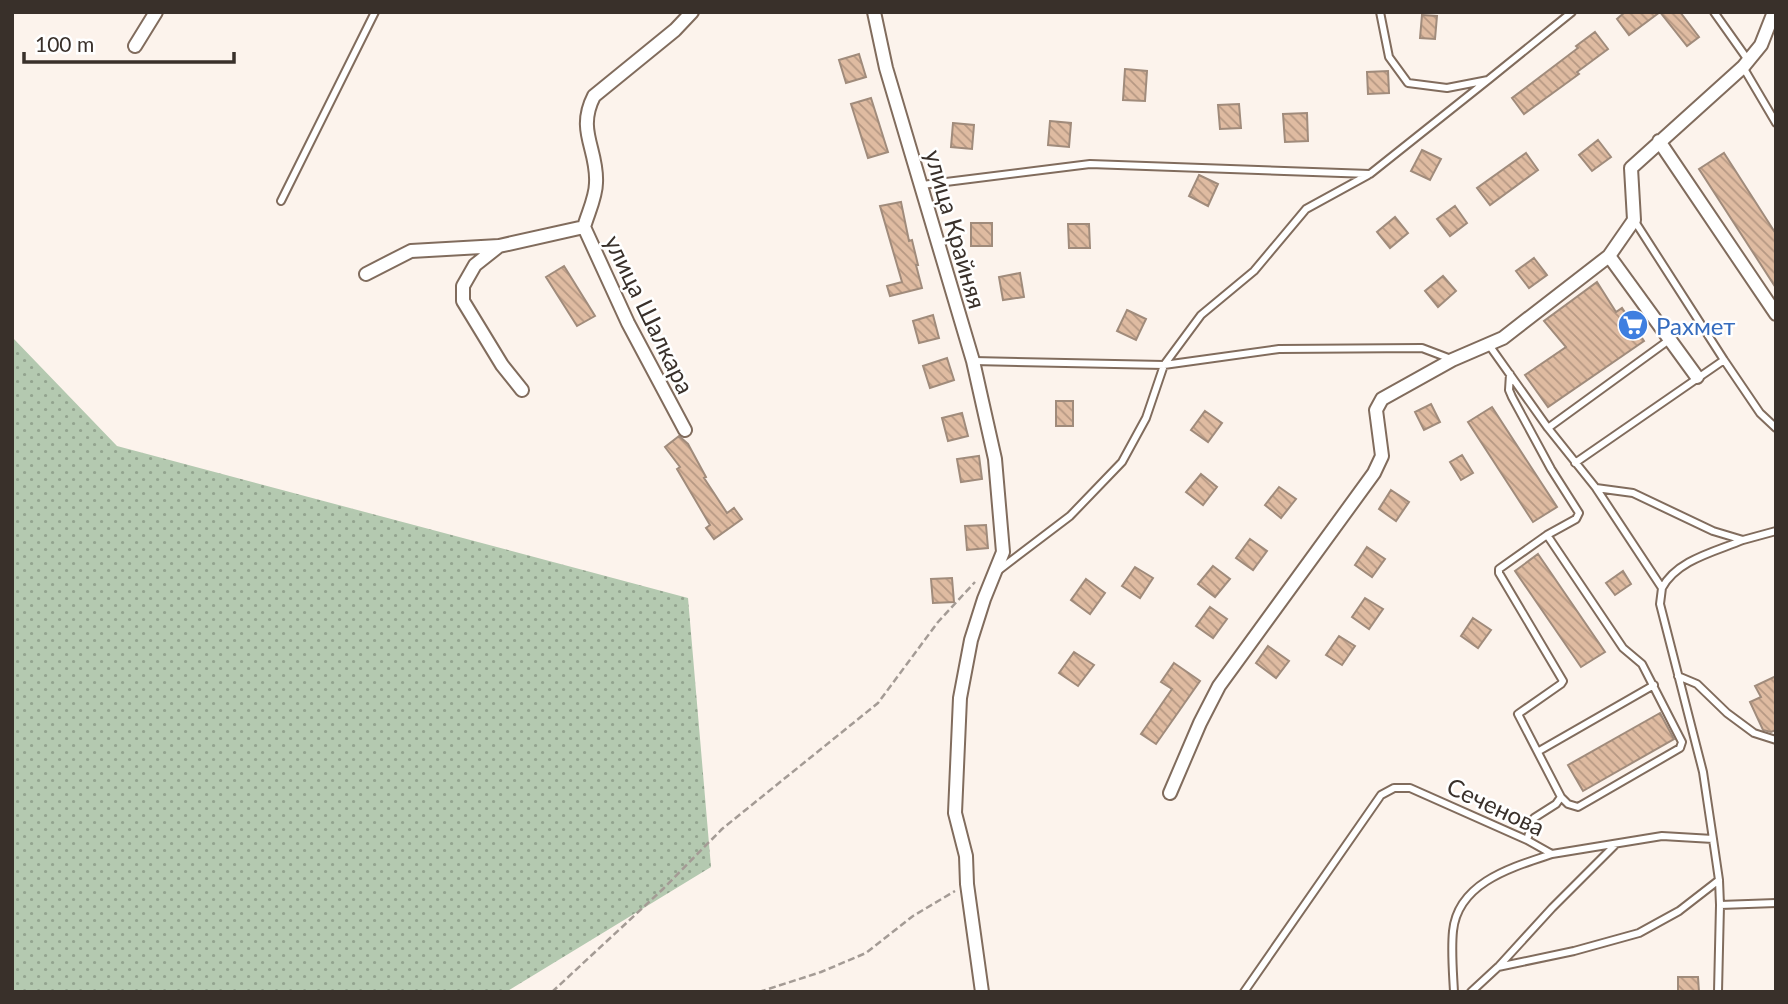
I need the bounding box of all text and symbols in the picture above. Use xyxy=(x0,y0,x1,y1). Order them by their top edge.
scale bar xyxy=(24,21,234,65)
text: 100 m xyxy=(35,31,94,56)
street label: улица Крайняя xyxy=(919,146,993,312)
street label: улица Шалкара xyxy=(599,230,701,398)
supermarket icon: Рахмет xyxy=(1616,308,1650,342)
place label: Рахмет xyxy=(1656,311,1735,340)
street label: Сеченова xyxy=(1443,771,1549,841)

